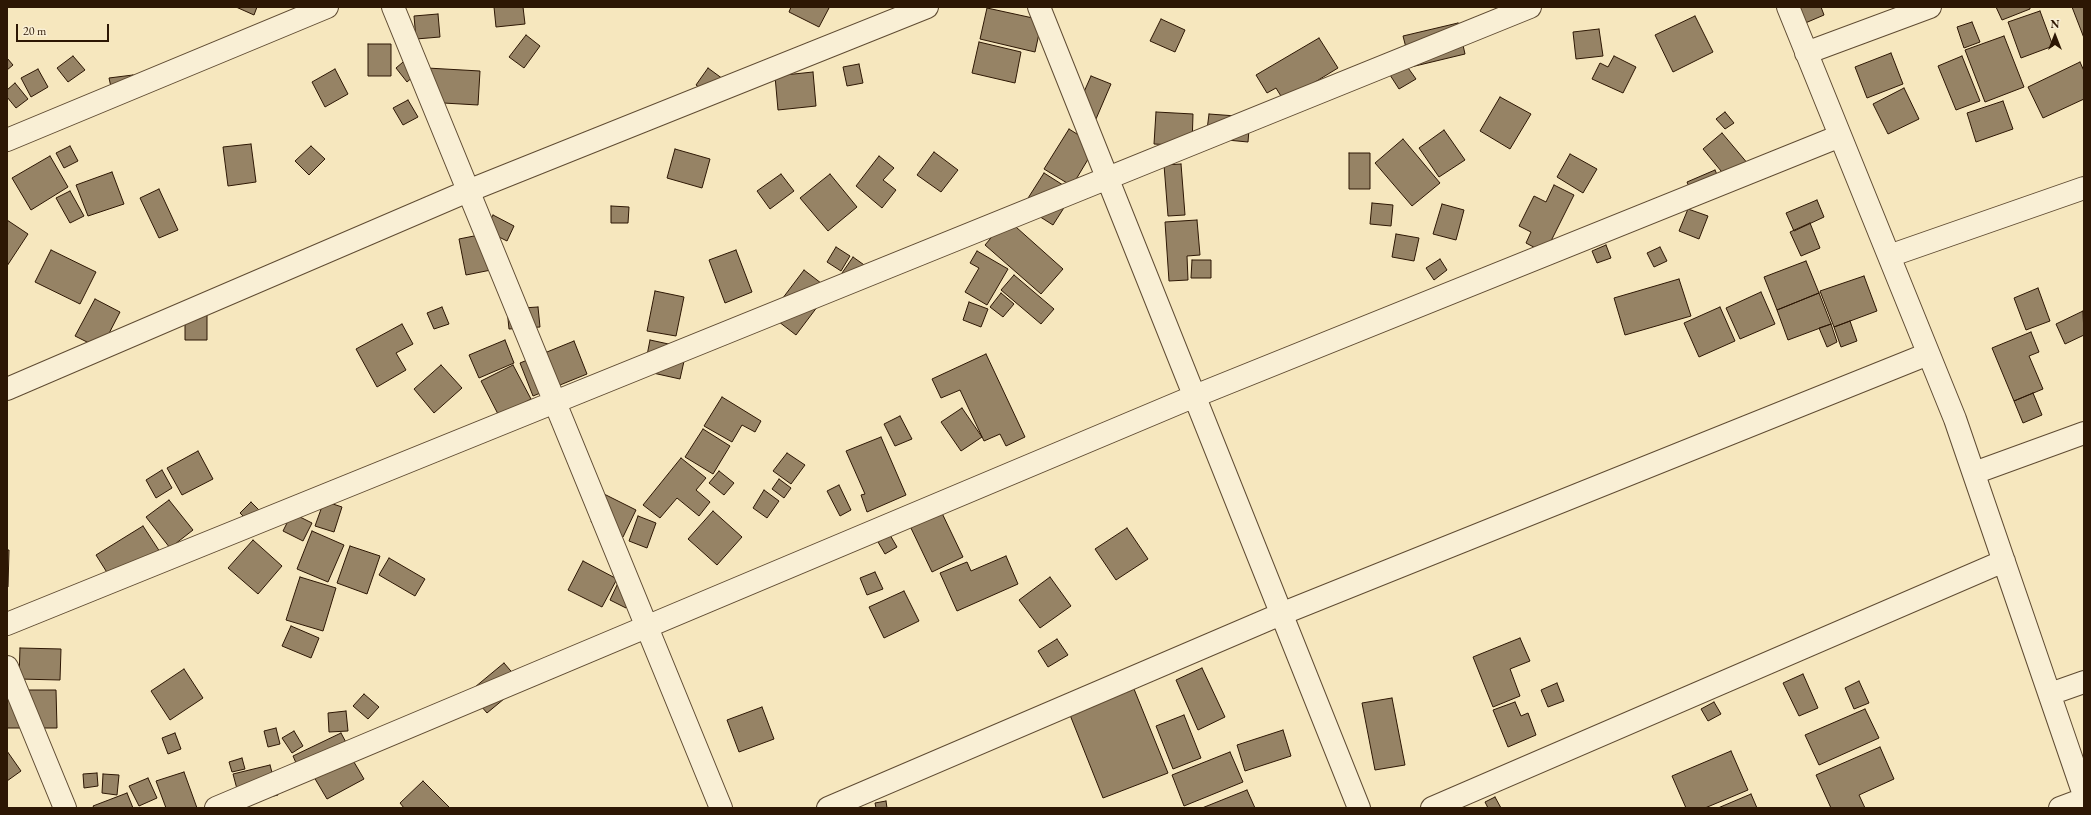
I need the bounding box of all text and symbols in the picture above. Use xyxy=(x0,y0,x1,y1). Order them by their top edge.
scale bar xyxy=(18,16,111,42)
north arrow xyxy=(2035,16,2075,56)
text: N xyxy=(2051,17,2059,31)
text: 20 m xyxy=(23,23,46,39)

